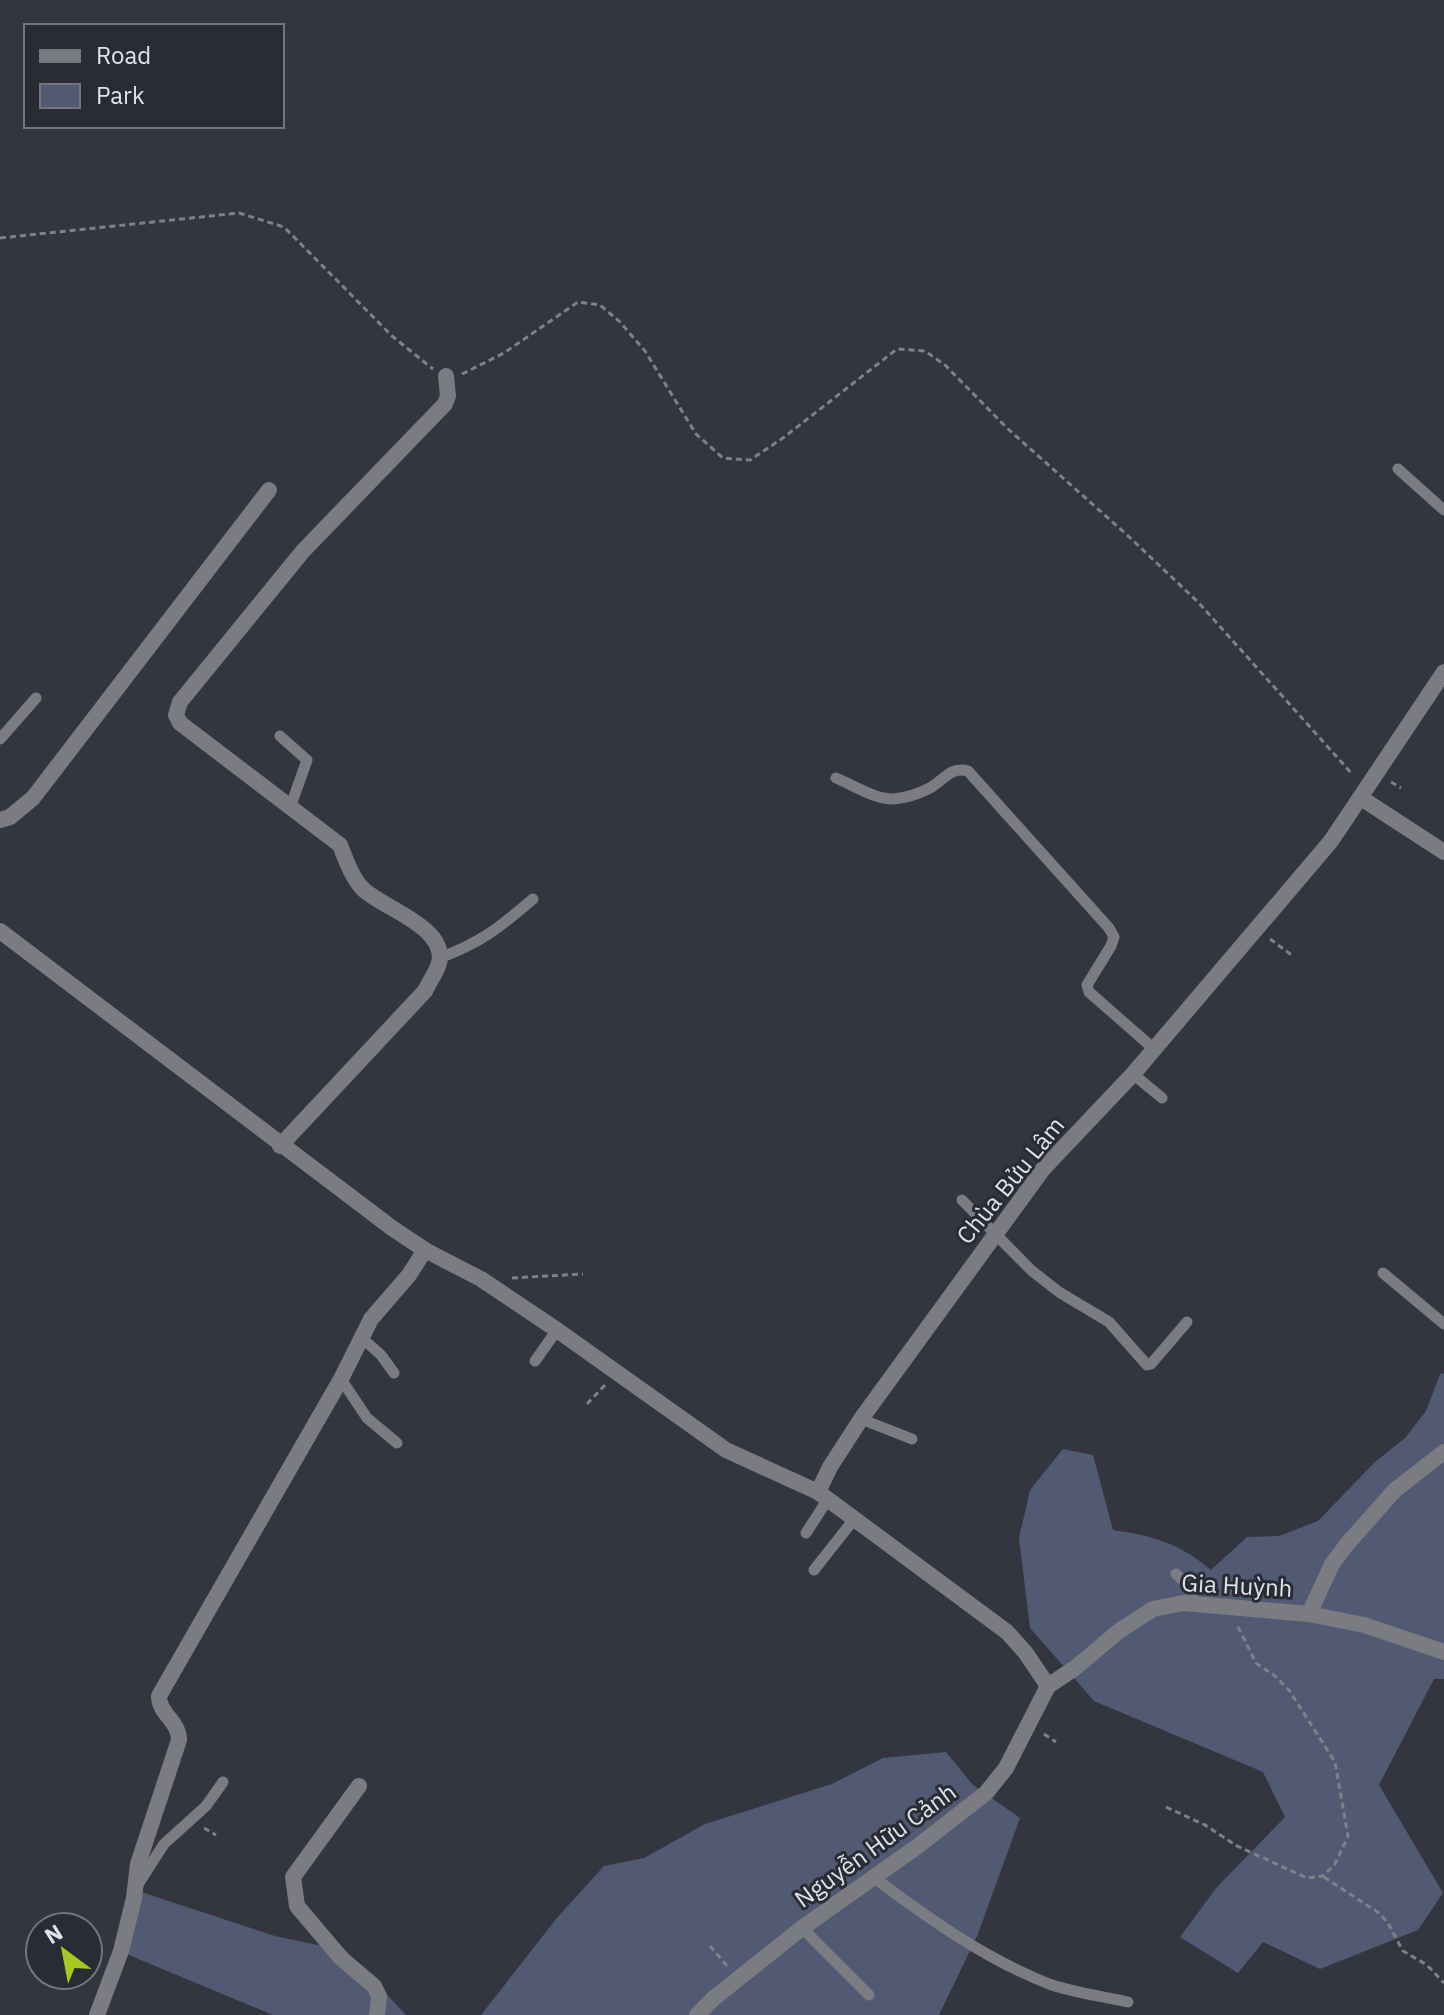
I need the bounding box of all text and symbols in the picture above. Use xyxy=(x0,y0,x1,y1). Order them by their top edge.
legend xyxy=(24,24,284,128)
text: Road xyxy=(96,39,151,71)
text: Park xyxy=(96,79,145,111)
street label: Chùa Bửu Lâm xyxy=(949,1110,1071,1250)
street label: Gia Huỳnh xyxy=(1181,1566,1293,1604)
street label: Nguyễn Hữu Cảnh xyxy=(788,1776,962,1914)
north arrow xyxy=(24,1911,104,1991)
text: N xyxy=(39,1917,68,1950)

